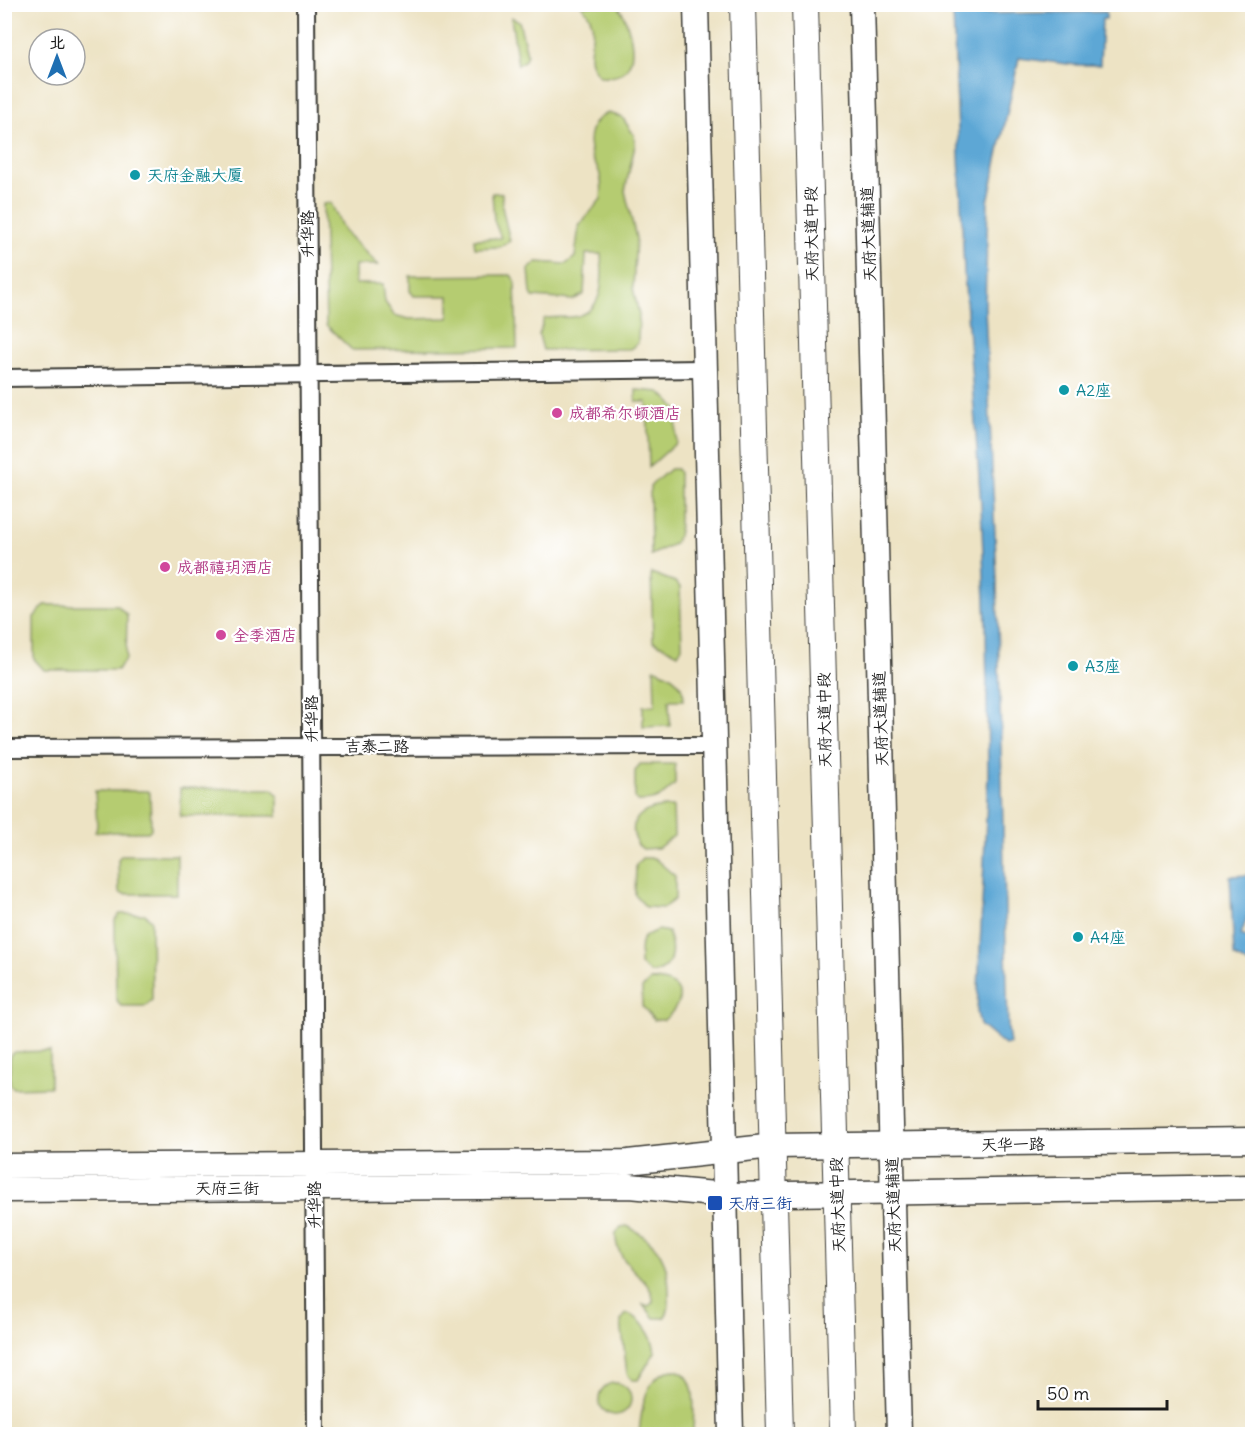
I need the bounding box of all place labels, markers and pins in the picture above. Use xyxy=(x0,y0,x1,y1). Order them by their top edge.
place label: 天府金融大厦 xyxy=(147,165,243,185)
marker: 天府金融大厦 xyxy=(128,168,142,182)
place label: A2座 xyxy=(1076,380,1111,400)
marker: A2座 xyxy=(1057,383,1071,397)
place label: 成都希尔顿酒店 xyxy=(569,403,681,423)
marker: 成都希尔顿酒店 xyxy=(550,406,564,420)
place label: 成都禧玥酒店 xyxy=(177,557,273,577)
marker: 成都禧玥酒店 xyxy=(158,560,172,574)
place label: 全季酒店 xyxy=(233,625,297,645)
marker: 全季酒店 xyxy=(214,628,228,642)
place label: A3座 xyxy=(1085,656,1120,676)
marker: A3座 xyxy=(1066,659,1080,673)
place label: A4座 xyxy=(1090,927,1126,947)
marker: A4座 xyxy=(1071,930,1085,944)
place label: 天府三街 xyxy=(728,1193,792,1213)
marker: 天府三街 xyxy=(706,1194,724,1212)

